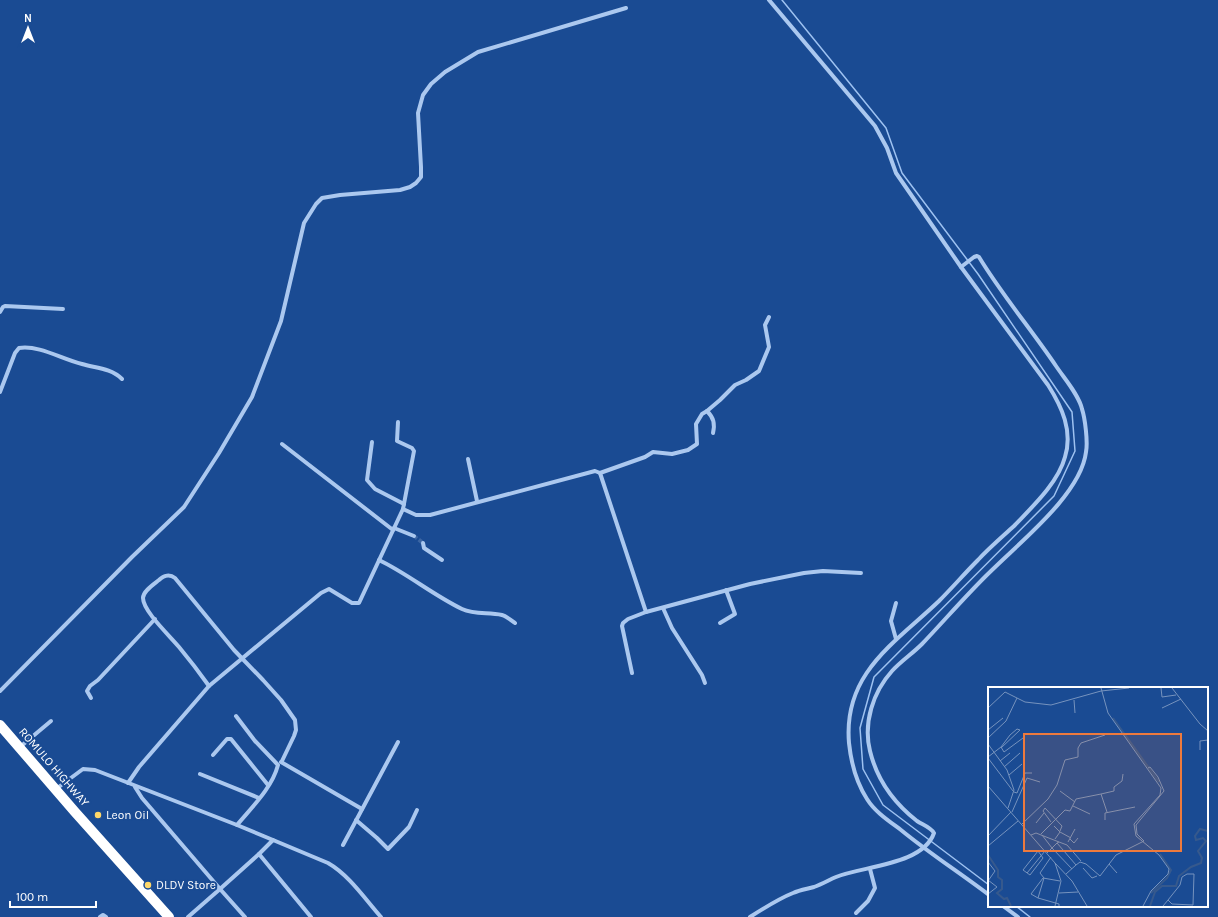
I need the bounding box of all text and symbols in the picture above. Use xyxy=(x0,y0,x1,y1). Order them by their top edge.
north arrow xyxy=(8,8,48,48)
text: N xyxy=(24,12,32,25)
inset map xyxy=(988,687,1208,907)
street label: ROMULO HIGHWAY xyxy=(16,725,92,810)
place label: Leon Oil xyxy=(106,808,149,822)
marker: Leon Oil xyxy=(93,810,103,820)
place label: DLDV Store xyxy=(156,878,216,892)
marker: DLDV Store xyxy=(143,880,153,890)
scale bar xyxy=(10,883,96,909)
text: 100 m xyxy=(16,890,48,904)

